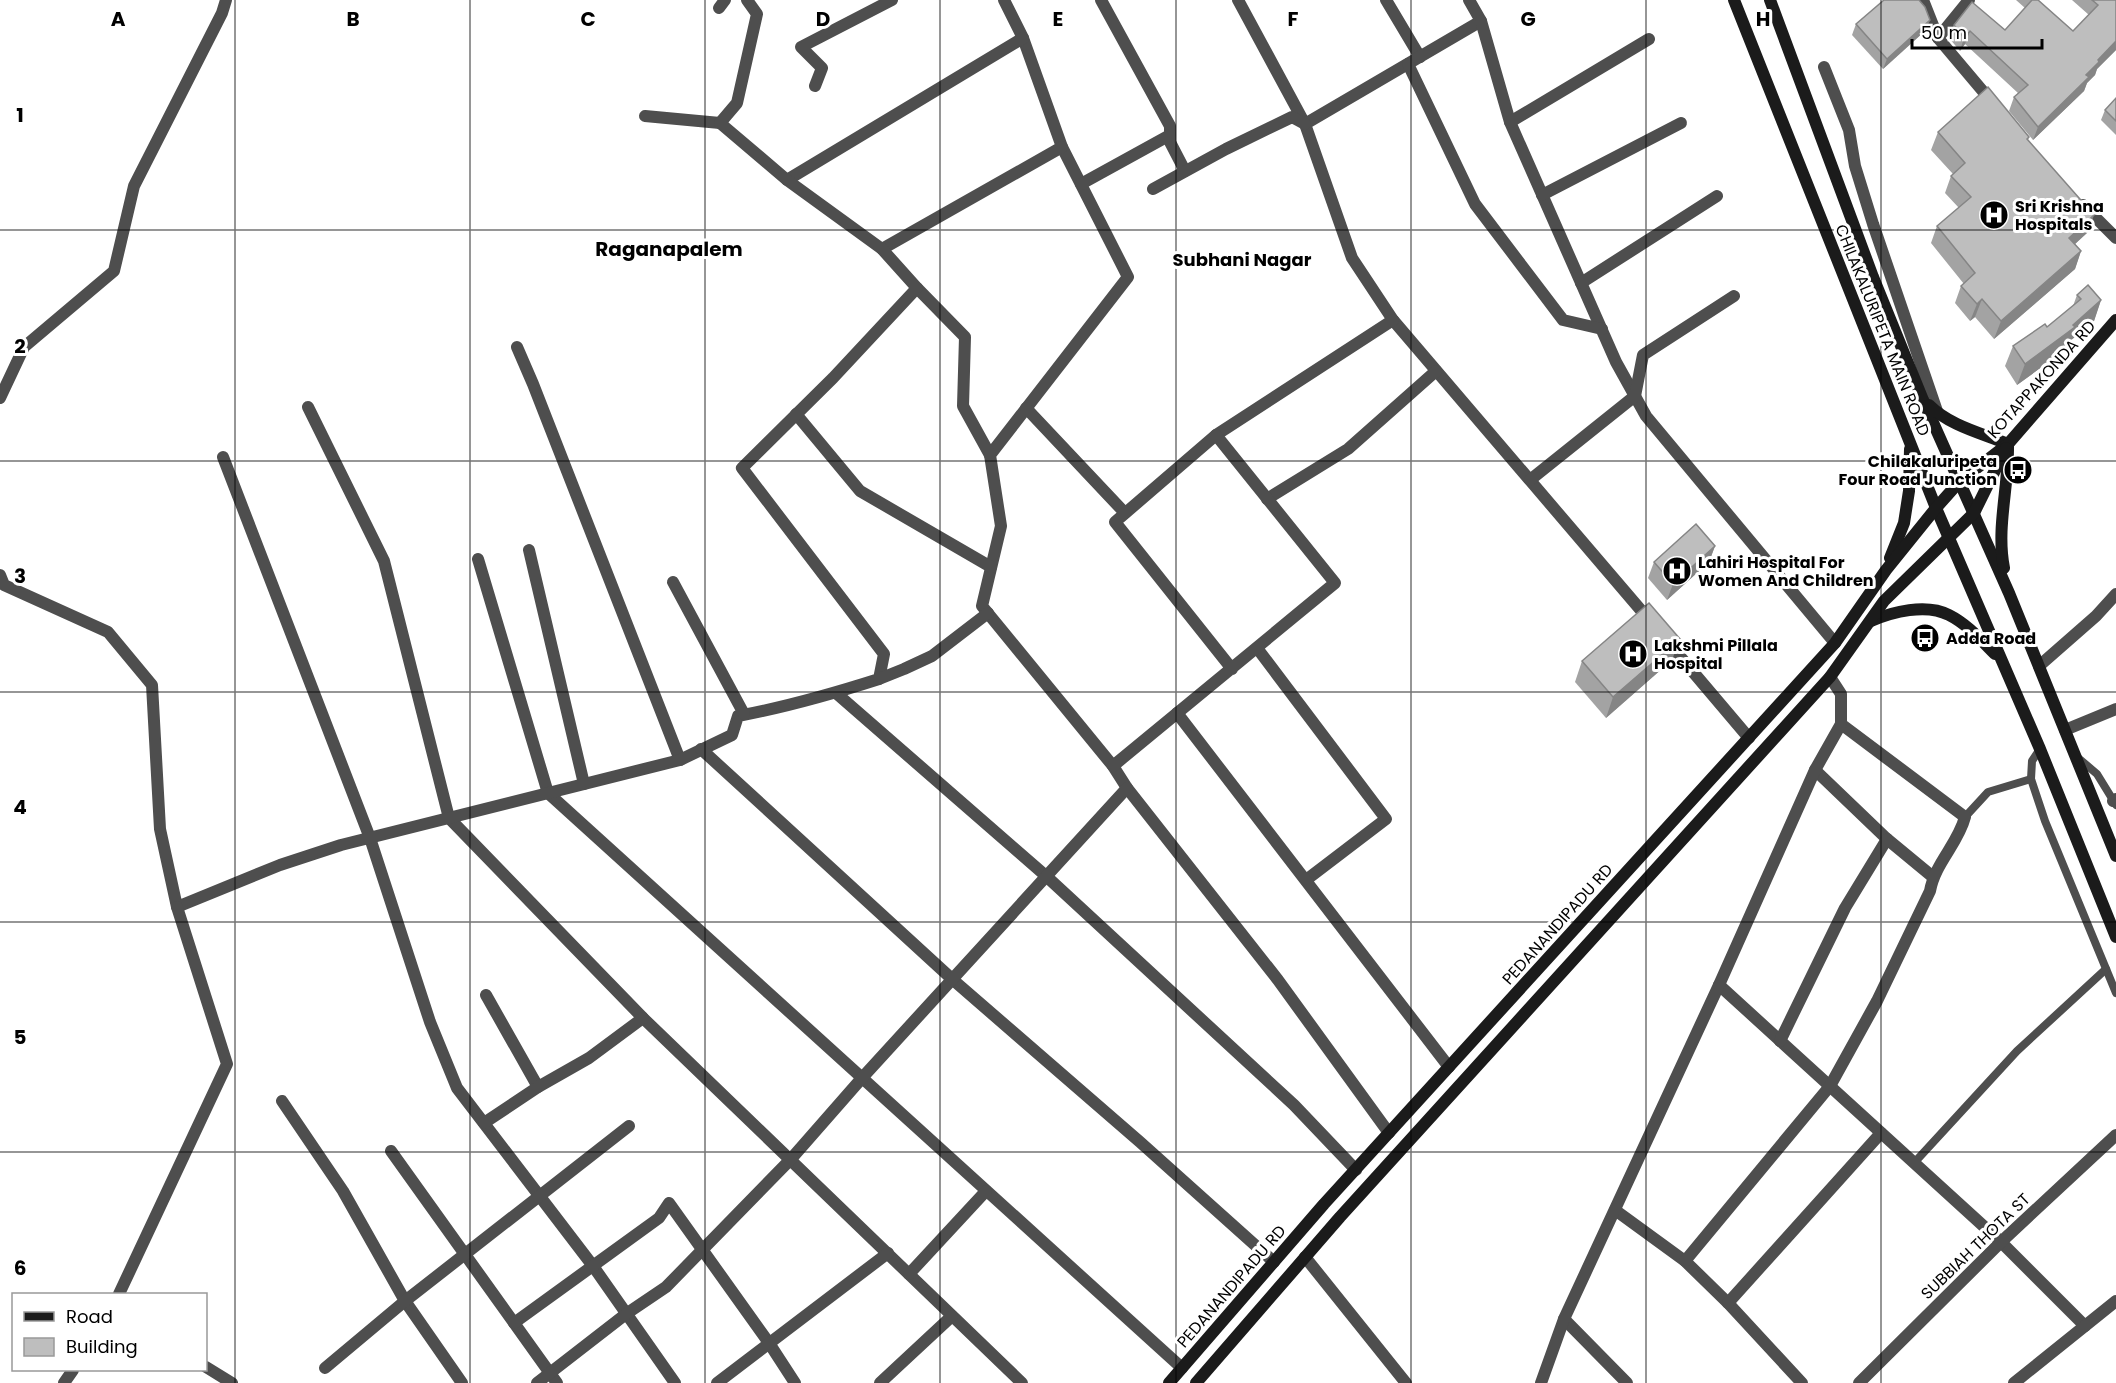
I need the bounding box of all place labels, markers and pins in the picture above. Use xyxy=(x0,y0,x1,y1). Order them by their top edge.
place label: Sri Krishna Hospitals xyxy=(2015,195,2104,236)
hospital icon: Sri Krishna Hospitals xyxy=(1978,199,2010,231)
place label: Chilakaluripeta Four Road Junction xyxy=(1839,450,1997,491)
bus stop icon: Chilakaluripeta Four Road Junction xyxy=(2002,454,2034,486)
place label: Lahiri Hospital For Women And Children xyxy=(1698,551,1874,592)
hospital icon: Lahiri Hospital For Women And Children xyxy=(1661,555,1693,587)
bus stop icon: Adda Road xyxy=(1909,622,1941,654)
place label: Adda Road xyxy=(1946,627,2036,650)
place label: Lakshmi Pillala Hospital xyxy=(1654,634,1778,675)
hospital icon: Lakshmi Pillala Hospital xyxy=(1617,638,1649,670)

